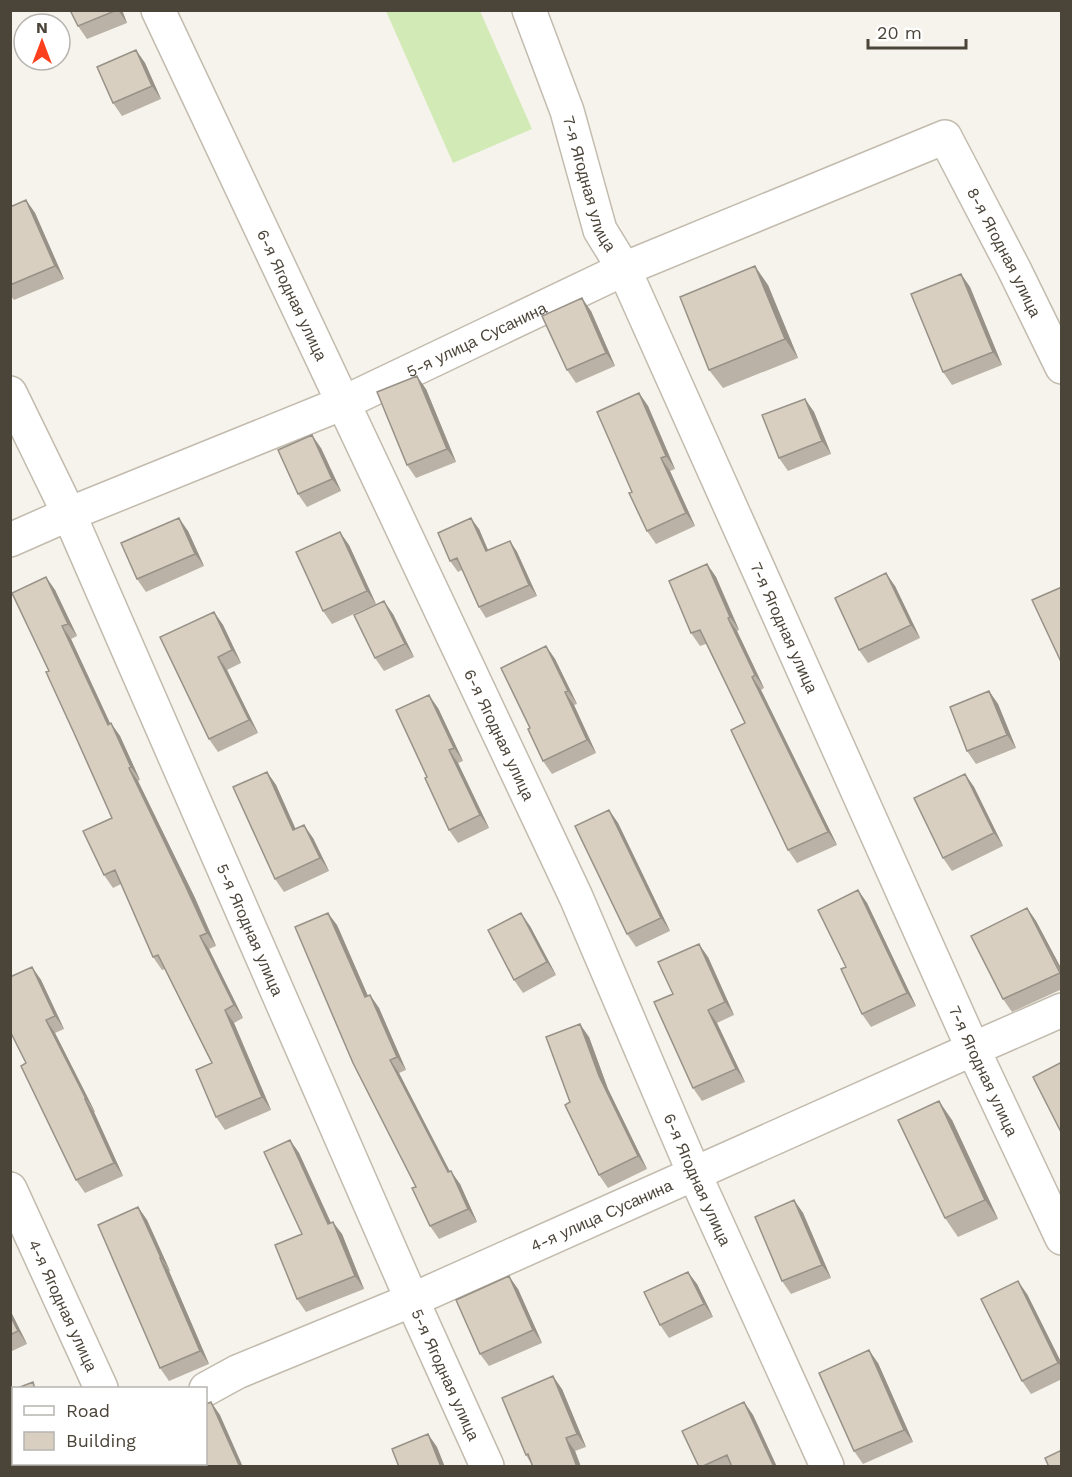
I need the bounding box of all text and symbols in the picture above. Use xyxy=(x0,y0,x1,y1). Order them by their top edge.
north arrow xyxy=(12,12,72,72)
scale bar xyxy=(868,12,966,50)
text: N xyxy=(36,18,48,37)
text: 20 m xyxy=(877,22,922,43)
street label: 7-я Ягодная улица xyxy=(559,114,620,255)
street label: 8-я Ягодная улица xyxy=(963,184,1045,320)
street label: 6-я Ягодная улица xyxy=(253,226,331,364)
street label: 5-я улица Сусанина xyxy=(404,298,550,381)
street label: 7-я Ягодная улица xyxy=(746,559,822,696)
street label: 6-я Ягодная улица xyxy=(460,666,538,804)
street label: 5-я Ягодная улица xyxy=(213,861,287,999)
street label: 7-я Ягодная улица xyxy=(945,1003,1022,1139)
street label: 6-я Ягодная улица xyxy=(660,1110,735,1249)
street label: 4-я улица Сусанина xyxy=(528,1176,676,1256)
street label: 4-я Ягодная улица xyxy=(24,1237,101,1375)
street label: 5-я Ягодная улица xyxy=(407,1306,483,1444)
legend xyxy=(12,1387,207,1465)
text: Road xyxy=(66,1400,110,1421)
text: Building xyxy=(66,1430,136,1451)

